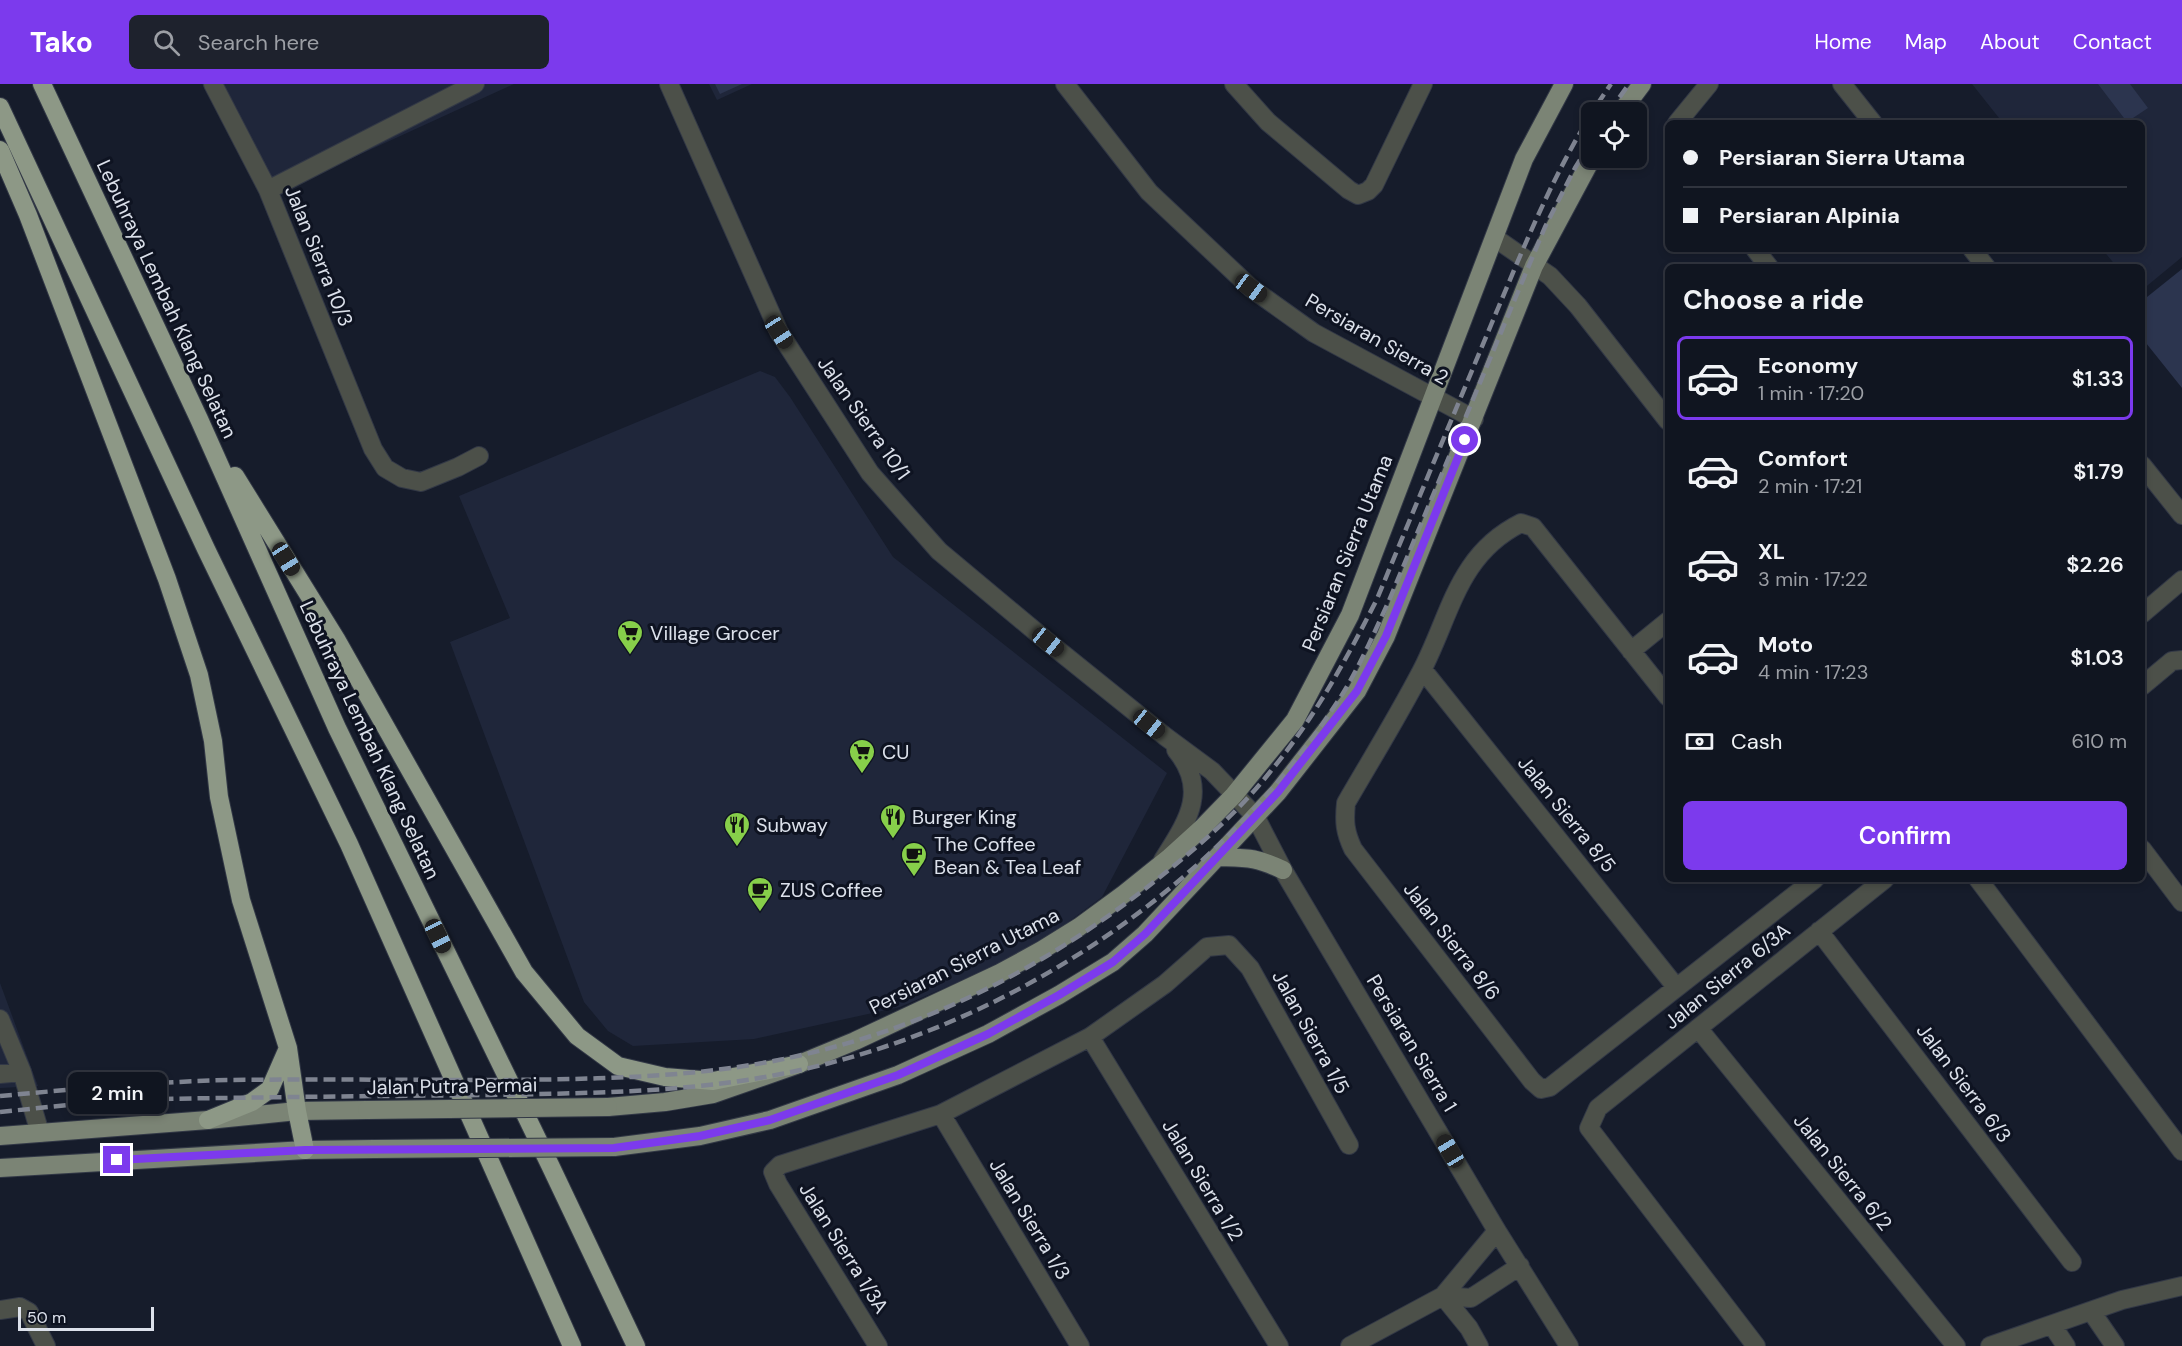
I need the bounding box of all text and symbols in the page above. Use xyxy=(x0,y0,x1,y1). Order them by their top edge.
search box xyxy=(129,15,549,69)
text: Tako xyxy=(30,24,93,61)
icon: search xyxy=(150,26,183,59)
text: Search here xyxy=(198,28,319,57)
text: Home xyxy=(1814,28,1872,56)
text: Map xyxy=(1905,28,1947,56)
text: About xyxy=(1980,28,2040,56)
text: Contact xyxy=(2073,28,2152,56)
map controls xyxy=(1581,102,1647,168)
button: locate xyxy=(1581,102,1647,168)
text: Persiaran Sierra Utama xyxy=(1719,143,1965,172)
street label: Lebuhraya Lembah Klang Selatan xyxy=(91,156,243,442)
street label: Jalan Sierra 10/3 xyxy=(279,182,359,330)
text: Persiaran Alpinia xyxy=(1719,201,1900,230)
car xyxy=(1231,270,1271,306)
text: Choose a ride xyxy=(1683,282,1864,317)
street label: Persiaran Sierra 2 xyxy=(1301,288,1453,390)
car xyxy=(762,312,796,352)
street label: Jalan Sierra 10/1 xyxy=(812,351,916,485)
icon: car xyxy=(1686,351,1740,405)
text: Economy xyxy=(1758,351,1858,380)
text: $1.33 xyxy=(2072,364,2124,393)
text: 1 min · 17:20 xyxy=(1758,380,1864,406)
route start xyxy=(1451,426,1478,453)
icon: car xyxy=(1686,444,1740,498)
text: Comfort xyxy=(1758,444,1848,473)
street label: Persiaran Sierra Utama xyxy=(1296,451,1398,655)
text: $1.79 xyxy=(2073,457,2124,486)
text: 2 min · 17:21 xyxy=(1758,473,1862,499)
icon: car xyxy=(1686,537,1740,591)
text: XL xyxy=(1758,537,1785,566)
car xyxy=(269,539,303,579)
text: $2.26 xyxy=(2066,550,2124,579)
text: 3 min · 17:22 xyxy=(1758,566,1868,592)
street label: Lebuhraya Lembah Klang Selatan xyxy=(294,597,446,883)
supermarket icon: Village Grocer xyxy=(615,618,645,656)
place label: Village Grocer xyxy=(650,620,780,646)
car xyxy=(1028,624,1068,660)
icon: car xyxy=(1686,630,1740,684)
text: Moto xyxy=(1758,630,1813,659)
text: $1.03 xyxy=(2070,643,2124,672)
text: 4 min · 17:23 xyxy=(1758,659,1868,685)
car xyxy=(1129,706,1169,742)
icon: cash xyxy=(1683,725,1716,758)
text: Cash xyxy=(1731,727,1782,756)
text: 610 m xyxy=(2071,728,2127,754)
supermarket icon: CU xyxy=(847,737,877,775)
place label: CU xyxy=(882,739,909,765)
street label: Jalan Sierra 8/5 xyxy=(1512,750,1622,878)
button: Confirm xyxy=(1683,801,2127,870)
restaurant icon: Burger King xyxy=(878,802,908,840)
place label: Burger King xyxy=(912,804,1017,830)
restaurant icon: Subway xyxy=(722,810,752,848)
place label: Subway xyxy=(756,812,828,838)
place label: The Coffee Bean & Tea Leaf xyxy=(934,831,1081,880)
cafe icon: The Coffee Bean & Tea Leaf xyxy=(899,840,929,878)
cafe icon: ZUS Coffee xyxy=(745,875,775,913)
place label: ZUS Coffee xyxy=(780,877,883,903)
street label: Jalan Sierra 8/6 xyxy=(1398,877,1506,1005)
street label: Persiaran Sierra Utama xyxy=(865,902,1063,1020)
car xyxy=(422,916,454,956)
street label: Jalan Sierra 6/3A xyxy=(1659,917,1795,1035)
street label: Jalan Sierra 1/5 xyxy=(1266,966,1356,1098)
street label: Persiaran Sierra 1 xyxy=(1361,970,1463,1116)
street label: Jalan Sierra 6/3 xyxy=(1911,1018,2017,1148)
street label: Jalan Putra Permai xyxy=(366,1072,538,1100)
callout: 2 min xyxy=(68,1073,166,1115)
text: 2 min xyxy=(91,1080,144,1106)
street label: Jalan Sierra 6/2 xyxy=(1788,1108,1898,1236)
street label: Jalan Sierra 1/2 xyxy=(1156,1114,1250,1246)
car xyxy=(1433,1131,1467,1171)
route end xyxy=(103,1146,130,1173)
street label: Jalan Sierra 1/3 xyxy=(984,1154,1076,1284)
street label: Jalan Sierra 1/3A xyxy=(793,1178,895,1318)
scale bar xyxy=(18,1304,154,1332)
text: 50 m xyxy=(27,1307,66,1328)

